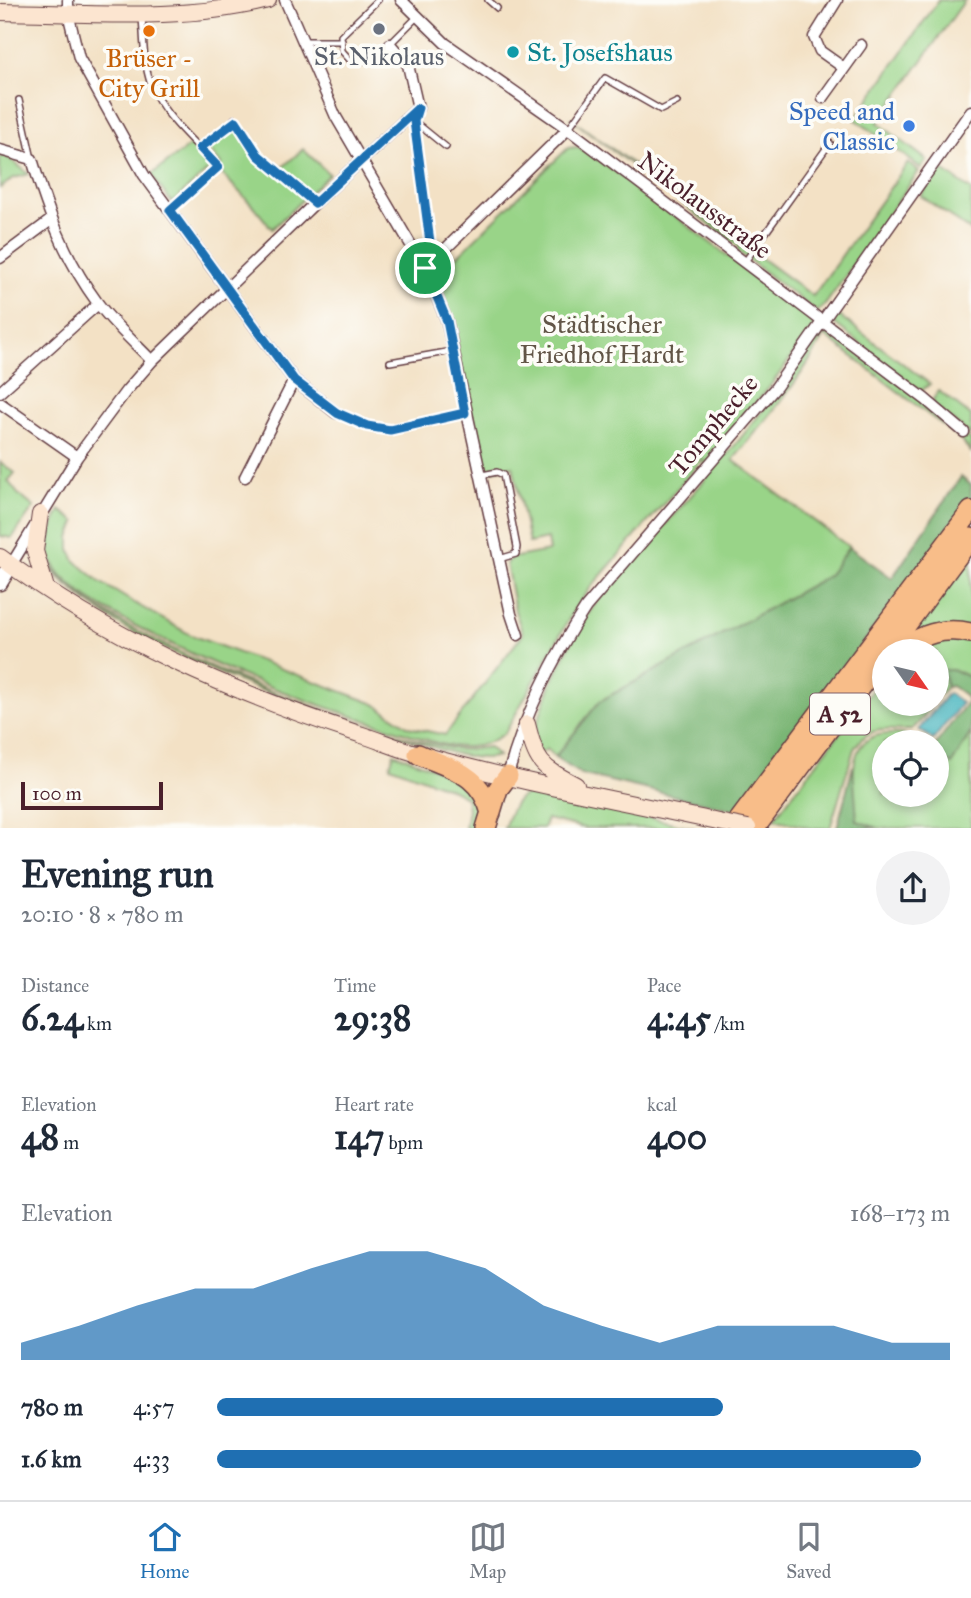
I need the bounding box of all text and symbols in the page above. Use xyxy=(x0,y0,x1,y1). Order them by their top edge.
marker: St. Nikolaus xyxy=(371,21,387,37)
marker: Brüser - City Grill xyxy=(141,23,157,39)
place label: St. Josefshaus xyxy=(527,36,673,68)
place label: St. Nikolaus xyxy=(314,40,444,72)
place label: Brüser - City Grill xyxy=(98,42,200,104)
marker: St. Josefshaus xyxy=(505,44,521,60)
place label: Speed and Classic xyxy=(789,95,895,157)
marker: Speed and Classic xyxy=(901,118,917,134)
street label: Nikolausstraße xyxy=(632,144,778,266)
pin xyxy=(395,238,455,298)
icon: arrive xyxy=(406,249,444,287)
park label: Städtischer Friedhof Hardt xyxy=(520,308,684,370)
street label: Tomphecke xyxy=(661,368,765,482)
north arrow xyxy=(872,639,948,716)
map controls xyxy=(872,639,949,807)
road number: A 52 xyxy=(810,694,870,734)
button: locate xyxy=(872,730,949,807)
scale bar xyxy=(21,779,163,811)
text: 100 m xyxy=(32,782,82,805)
text: Evening run xyxy=(21,851,214,897)
button: share xyxy=(876,851,950,925)
text: 20:10 · 8 × 780 m xyxy=(21,900,184,928)
text: Distance xyxy=(21,974,89,997)
text: Time xyxy=(334,974,376,997)
text: Pace xyxy=(647,974,681,997)
text: 6.24 xyxy=(21,997,83,1040)
text: 29:38 xyxy=(334,997,412,1040)
text: 4:45 xyxy=(647,997,711,1040)
text: km xyxy=(83,1012,112,1035)
text: /km xyxy=(711,1012,745,1035)
text: Elevation xyxy=(21,1093,96,1116)
text: Heart rate xyxy=(334,1093,414,1116)
text: kcal xyxy=(647,1093,677,1116)
text: 48 xyxy=(21,1116,59,1159)
text: 147 xyxy=(334,1116,384,1159)
text: 400 xyxy=(647,1116,707,1159)
text: m xyxy=(59,1131,79,1154)
text: bpm xyxy=(384,1131,423,1154)
text: Elevation xyxy=(21,1199,112,1227)
text: 168–173 m xyxy=(850,1199,950,1227)
text: 780 m xyxy=(21,1393,83,1421)
text: 4:57 xyxy=(133,1393,175,1421)
text: 1.6 km xyxy=(21,1445,82,1473)
text: 4:33 xyxy=(133,1445,170,1473)
tab: Home xyxy=(140,1518,189,1583)
tab: Map xyxy=(469,1518,507,1583)
tab: Saved xyxy=(786,1518,831,1583)

